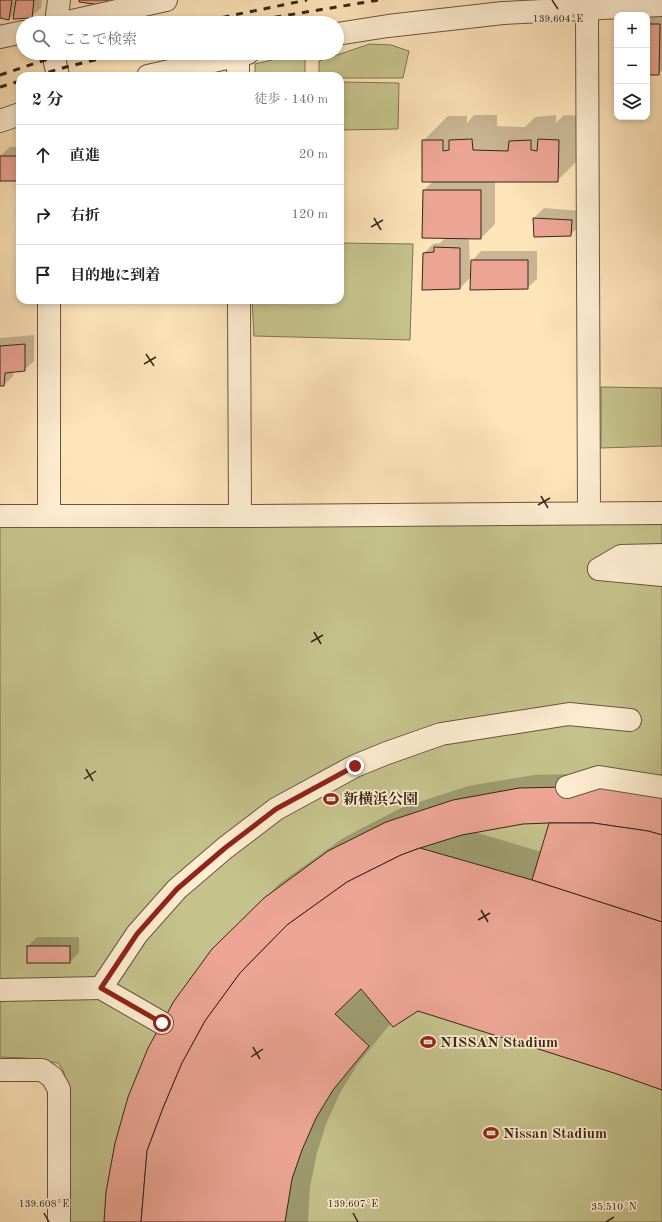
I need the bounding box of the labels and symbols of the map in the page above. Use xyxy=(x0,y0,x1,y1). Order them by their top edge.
text: 139.604°E xyxy=(533,14,583,24)
route end xyxy=(346,757,364,775)
sports icon: 新横浜公園 xyxy=(322,790,340,808)
place label: 新横浜公園 xyxy=(343,790,418,808)
route start xyxy=(153,1014,171,1032)
sports icon: NISSAN Stadium xyxy=(419,1033,437,1051)
place label: NISSAN Stadium xyxy=(440,1036,558,1051)
sports icon: Nissan Stadium xyxy=(482,1124,500,1142)
place label: Nissan Stadium xyxy=(503,1127,607,1142)
text: 139.608°E xyxy=(19,1199,69,1209)
text: 139.607°E xyxy=(328,1199,378,1209)
text: 35.510°N xyxy=(591,1202,637,1212)

